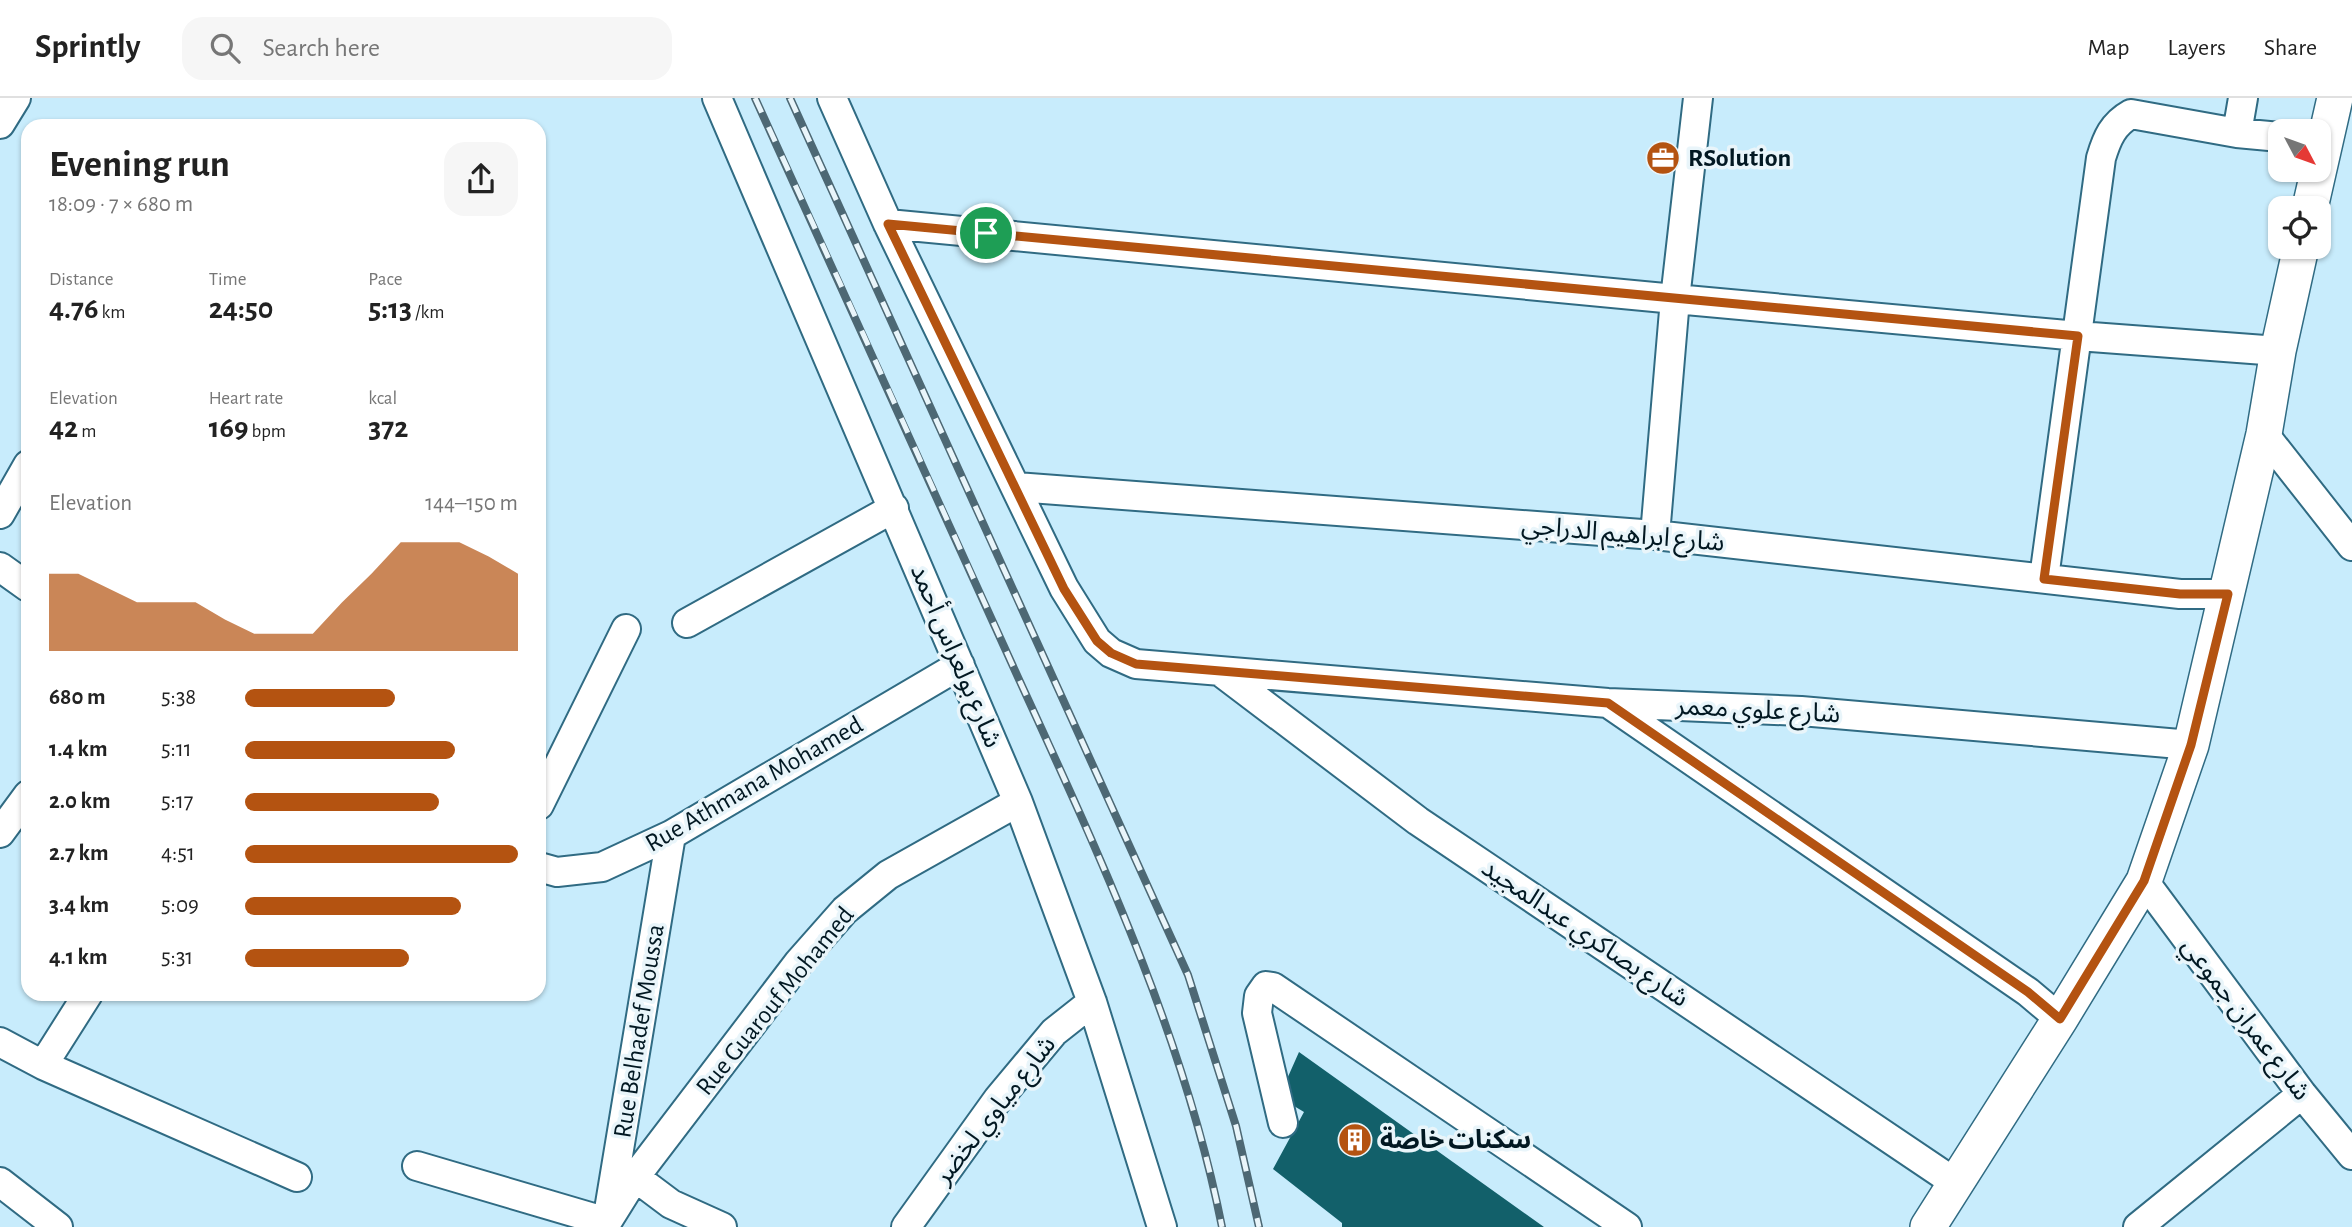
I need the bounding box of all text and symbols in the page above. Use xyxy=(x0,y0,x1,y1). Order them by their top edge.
search box xyxy=(182,17,672,80)
icon: search xyxy=(206,29,244,67)
text: Sprintly xyxy=(35,31,140,64)
text: Search here xyxy=(262,35,380,61)
text: Map xyxy=(2087,36,2129,60)
text: Layers xyxy=(2167,36,2226,60)
text: Share xyxy=(2264,36,2317,60)
north arrow xyxy=(2268,119,2331,182)
map controls xyxy=(2268,119,2331,259)
office icon: RSolution xyxy=(1644,139,1682,177)
button: share xyxy=(444,142,518,216)
place label: RSolution xyxy=(1688,145,1791,171)
text: Evening run xyxy=(49,146,230,184)
text: 18:09 · 7 × 680 m xyxy=(49,193,193,216)
button: locate xyxy=(2268,196,2331,259)
pin xyxy=(956,203,1016,263)
icon: arrive xyxy=(967,214,1005,252)
text: Distance xyxy=(49,270,113,289)
text: Time xyxy=(209,270,247,289)
text: Pace xyxy=(368,270,403,289)
text: 4.76 xyxy=(49,294,98,324)
text: 24:50 xyxy=(209,294,273,324)
text: 5:13 xyxy=(368,294,412,324)
text: km xyxy=(98,303,125,322)
text: /km xyxy=(412,303,444,322)
text: Elevation xyxy=(49,389,118,408)
text: Heart rate xyxy=(209,389,283,408)
text: kcal xyxy=(368,389,397,408)
text: 42 xyxy=(49,413,78,443)
text: 169 xyxy=(209,413,248,443)
text: 372 xyxy=(368,413,408,443)
text: m xyxy=(78,422,97,441)
text: bpm xyxy=(248,422,286,441)
text: Elevation xyxy=(49,492,132,515)
text: 144–150 m xyxy=(425,492,518,515)
street label: شارع ابراهيم الدراجي xyxy=(1520,512,1726,562)
street label: شارع بولعراس أحمد xyxy=(901,559,1010,753)
text: 680 m xyxy=(49,686,105,709)
text: 5:38 xyxy=(161,686,196,709)
street label: شارع علوي معمر xyxy=(1674,693,1841,733)
street label: Rue Athmana Mohamed xyxy=(641,711,867,857)
text: 1.4 km xyxy=(49,738,108,761)
text: 5:11 xyxy=(161,738,192,761)
text: 2.0 km xyxy=(49,790,111,813)
text: 5:17 xyxy=(161,790,193,813)
text: 2.7 km xyxy=(49,842,108,865)
text: 4:51 xyxy=(161,842,195,865)
street label: شارع بصاكري عبدالمجيد xyxy=(1474,854,1693,1017)
text: 3.4 km xyxy=(49,894,109,917)
text: 5:09 xyxy=(161,894,199,917)
street label: Rue Guarouf Mohamed xyxy=(691,902,859,1100)
street label: Rue Belhadef Moussa xyxy=(609,922,669,1140)
street label: شارع عمران جموعي xyxy=(2172,933,2315,1109)
text: 4.1 km xyxy=(49,946,108,969)
text: 5:31 xyxy=(161,946,193,969)
street label: شارع مياوي لخضر xyxy=(929,1031,1065,1193)
building icon: سكنات خاصة xyxy=(1336,1121,1374,1159)
place label: سكنات خاصة xyxy=(1380,1126,1531,1153)

